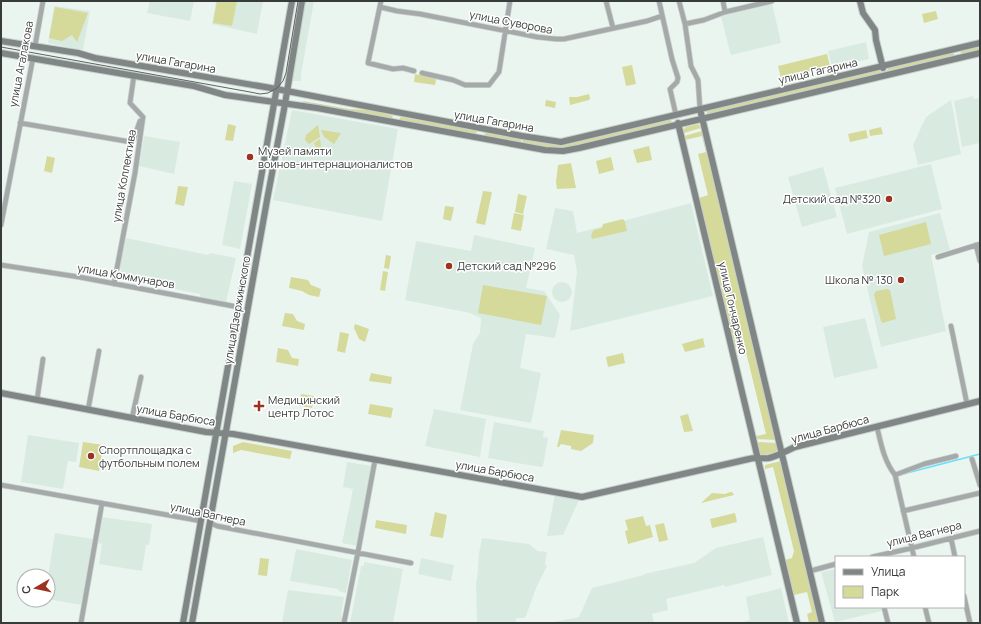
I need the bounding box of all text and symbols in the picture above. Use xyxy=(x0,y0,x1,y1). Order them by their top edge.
street label: улица Суворова xyxy=(468,6,554,37)
street label: улица Агалакова xyxy=(5,20,36,108)
street label: улица Гагарина xyxy=(135,47,217,76)
street label: улица Гагарина xyxy=(777,54,859,87)
street label: улица Гагарина xyxy=(453,106,535,135)
street label: улица Коллектива xyxy=(108,128,139,224)
place label: Музей памяти воинов-интернационалистов xyxy=(258,143,413,171)
marker: Музей памяти воинов-интернационалистов xyxy=(245,152,255,162)
place label: Детский сад №320 xyxy=(783,191,881,206)
marker: Детский сад №320 xyxy=(884,194,894,204)
street label: улица Дзержинского xyxy=(220,254,253,365)
place label: Детский сад №296 xyxy=(457,258,556,273)
street label: улица Коммунаров xyxy=(76,260,176,291)
street label: улица Гончаренко xyxy=(716,260,752,356)
marker: Детский сад №296 xyxy=(444,261,454,271)
place label: Школа № 130 xyxy=(825,272,893,287)
marker: Школа № 130 xyxy=(896,275,906,285)
place label: Медицинский центр Лотос xyxy=(268,392,340,420)
street label: улица Барбюса xyxy=(135,400,217,429)
marker: Медицинский центр Лотос xyxy=(253,400,265,412)
street label: улица Барбюса xyxy=(789,411,870,446)
place label: Спортплощадка с футбольным полем xyxy=(99,442,200,470)
marker: Спортплощадка с футбольным полем xyxy=(86,451,96,461)
street label: улица Барбюса xyxy=(454,456,536,485)
street label: улица Вагнера xyxy=(169,498,247,529)
street label: улица Вагнера xyxy=(885,517,963,550)
legend xyxy=(835,556,965,608)
text: Улица xyxy=(871,563,905,580)
north arrow xyxy=(16,568,56,608)
text: Парк xyxy=(871,583,900,600)
text: С xyxy=(18,584,34,595)

